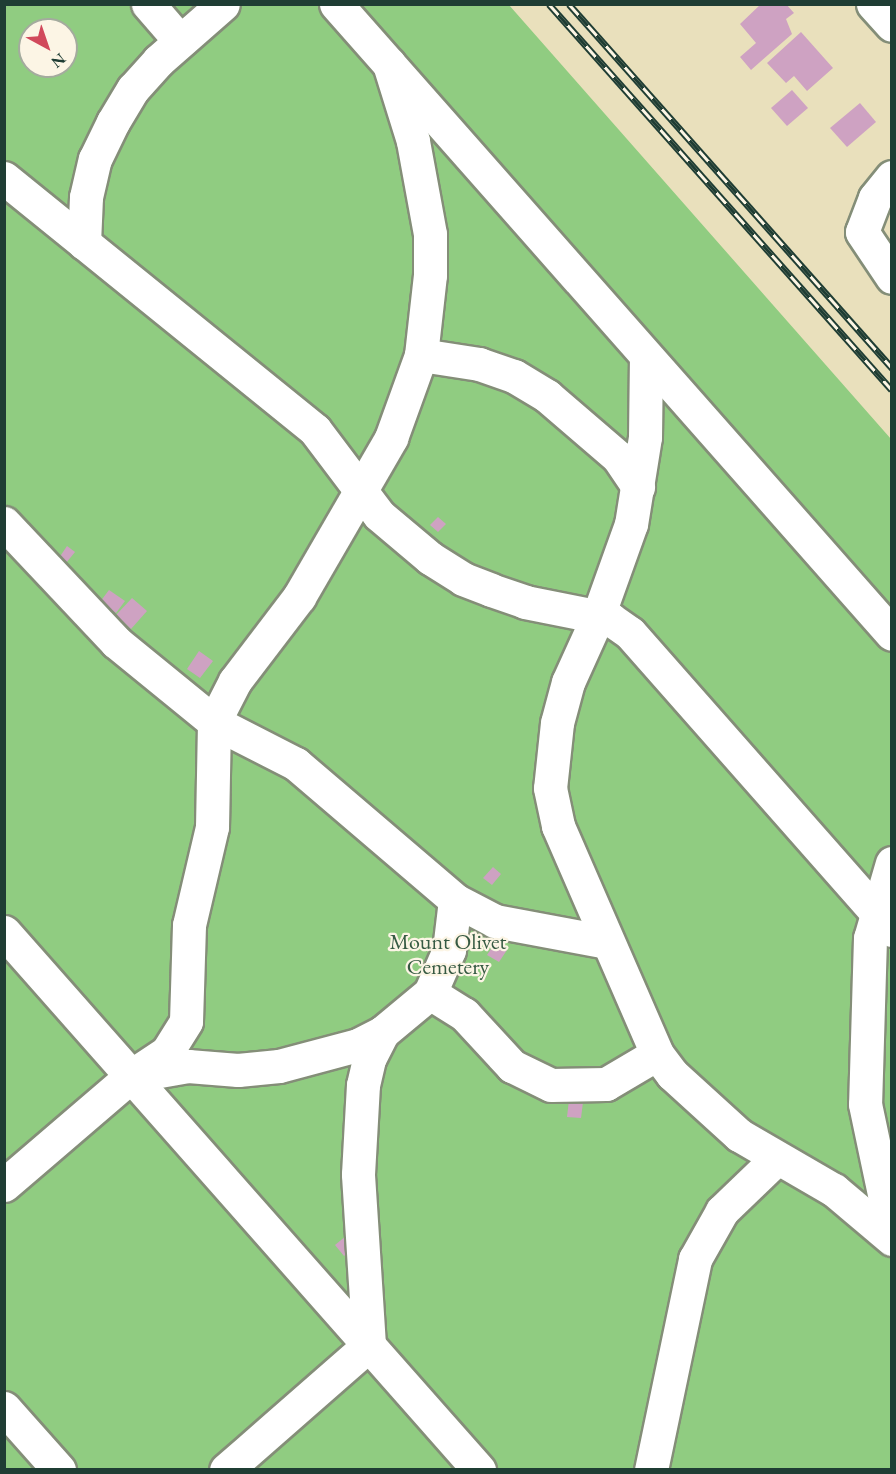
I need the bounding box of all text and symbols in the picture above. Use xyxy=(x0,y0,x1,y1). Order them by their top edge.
north arrow xyxy=(18,18,78,78)
text: N xyxy=(47,48,70,73)
park label: Mount Olivet Cemetery xyxy=(390,928,506,980)

